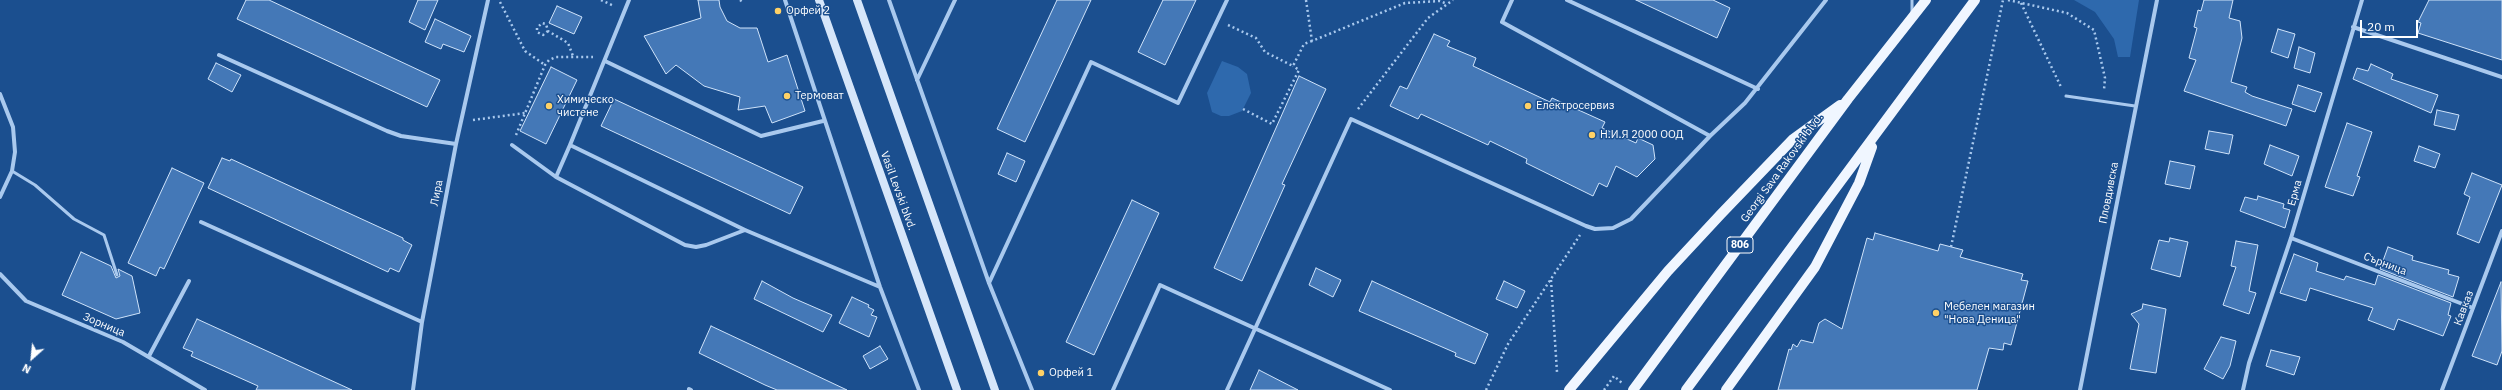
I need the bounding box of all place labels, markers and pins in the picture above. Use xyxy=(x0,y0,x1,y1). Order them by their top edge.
place label: Орфей 2 xyxy=(786,4,830,18)
marker: Орфей 2 xyxy=(773,6,783,16)
place label: Термоват xyxy=(795,89,844,103)
marker: Термоват xyxy=(782,91,792,101)
place label: Химическо чистене xyxy=(557,93,614,119)
place label: Електросервиз xyxy=(1536,99,1614,113)
marker: Химическо чистене xyxy=(544,101,554,111)
marker: Електросервиз xyxy=(1523,101,1533,111)
place label: Н.И.Я 2000 ООД xyxy=(1600,128,1684,142)
marker: Н.И.Я 2000 ООД xyxy=(1587,130,1597,140)
place label: Мебелен магазин "Нова Деница" xyxy=(1944,300,2035,326)
marker: Мебелен магазин "Нова Деница" xyxy=(1931,308,1941,318)
place label: Орфей 1 xyxy=(1049,366,1093,380)
marker: Орфей 1 xyxy=(1036,368,1046,378)

